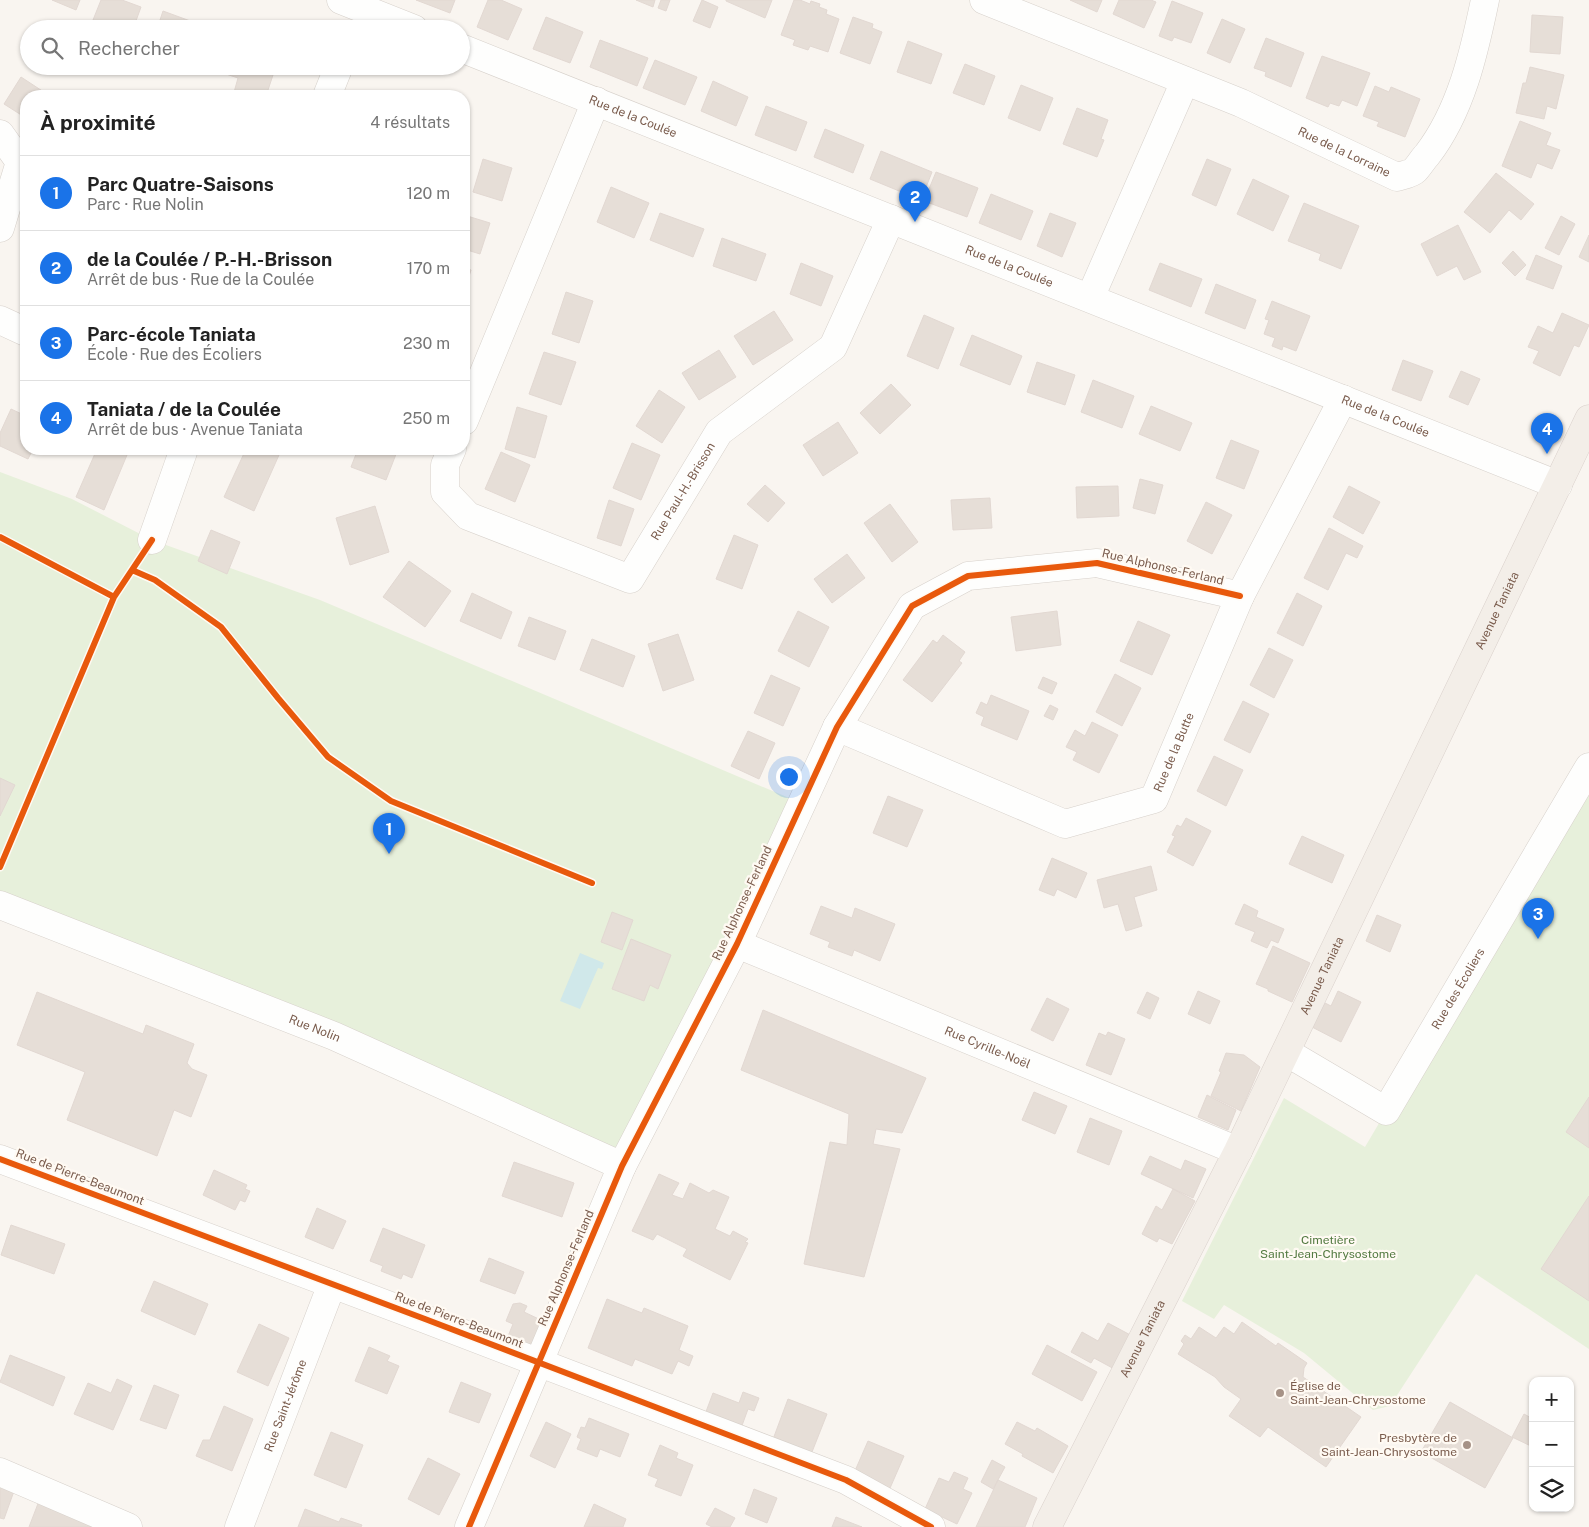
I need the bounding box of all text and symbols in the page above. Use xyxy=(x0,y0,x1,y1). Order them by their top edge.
search box xyxy=(20,20,470,75)
icon: search xyxy=(38,34,66,62)
text: Rechercher xyxy=(78,37,180,59)
street label: Rue de la Coulée xyxy=(587,93,679,140)
text: À proximité xyxy=(40,110,156,135)
text: 4 résultats xyxy=(370,113,450,132)
street label: Rue de la Lorraine xyxy=(1296,124,1393,180)
text: Parc Quatre-Saisons xyxy=(87,173,274,195)
pin: 2 xyxy=(899,181,931,222)
text: 1 xyxy=(53,184,59,203)
text: 120 m xyxy=(406,184,450,203)
text: Parc · Rue Nolin xyxy=(87,195,204,214)
street label: Rue de la Coulée xyxy=(963,243,1055,290)
text: de la Coulée / P.-H.-Brisson xyxy=(87,248,332,270)
text: 2 xyxy=(51,259,61,278)
text: 170 m xyxy=(407,259,450,278)
text: Arrêt de bus · Rue de la Coulée xyxy=(87,270,314,289)
text: Parc-école Taniata xyxy=(87,323,256,345)
text: 3 xyxy=(51,334,61,353)
text: 230 m xyxy=(403,334,450,353)
text: École · Rue des Écoliers xyxy=(87,345,262,364)
street label: Rue de la Coulée xyxy=(1339,392,1432,440)
text: Taniata / de la Coulée xyxy=(87,398,281,420)
text: 4 xyxy=(51,409,61,428)
text: 250 m xyxy=(403,409,450,428)
pin: 4 xyxy=(1531,413,1563,454)
text: Arrêt de bus · Avenue Taniata xyxy=(87,420,303,439)
street label: Rue Paul-H.-Brisson xyxy=(648,440,718,543)
street label: Rue Alphonse-Ferland xyxy=(1101,546,1225,588)
street label: Avenue Taniata xyxy=(1472,569,1522,652)
street label: Rue de la Butte xyxy=(1151,710,1197,794)
your location xyxy=(776,764,802,790)
pin: 1 xyxy=(373,813,405,854)
street label: Rue Alphonse-Ferland xyxy=(709,844,775,962)
pin: 3 xyxy=(1522,898,1554,939)
street label: Avenue Taniata xyxy=(1297,935,1347,1017)
street label: Rue des Écoliers xyxy=(1429,946,1488,1032)
street label: Rue Nolin xyxy=(287,1012,343,1045)
street label: Rue Cyrille-Noël xyxy=(942,1024,1033,1072)
street label: Rue de Pierre-Beaumont xyxy=(14,1146,146,1208)
street label: Rue Alphonse-Ferland xyxy=(535,1208,597,1328)
park label: Cimetière Saint-Jean-Chrysostome xyxy=(1260,1233,1396,1261)
street label: Rue de Pierre-Beaumont xyxy=(393,1289,525,1351)
street label: Avenue Taniata xyxy=(1117,1298,1168,1380)
street label: Rue Saint-Jérôme xyxy=(261,1357,310,1454)
map controls xyxy=(1529,1377,1574,1512)
button: + xyxy=(1529,1377,1574,1422)
place label: Église de Saint-Jean-Chrysostome xyxy=(1290,1379,1426,1407)
marker: Église de Saint-Jean-Chrysostome xyxy=(1274,1387,1286,1399)
button: − xyxy=(1529,1422,1574,1467)
place label: Presbytère de Saint-Jean-Chrysostome xyxy=(1321,1431,1457,1459)
marker: Presbytère de Saint-Jean-Chrysostome xyxy=(1461,1439,1473,1451)
button: layers xyxy=(1529,1467,1574,1512)

